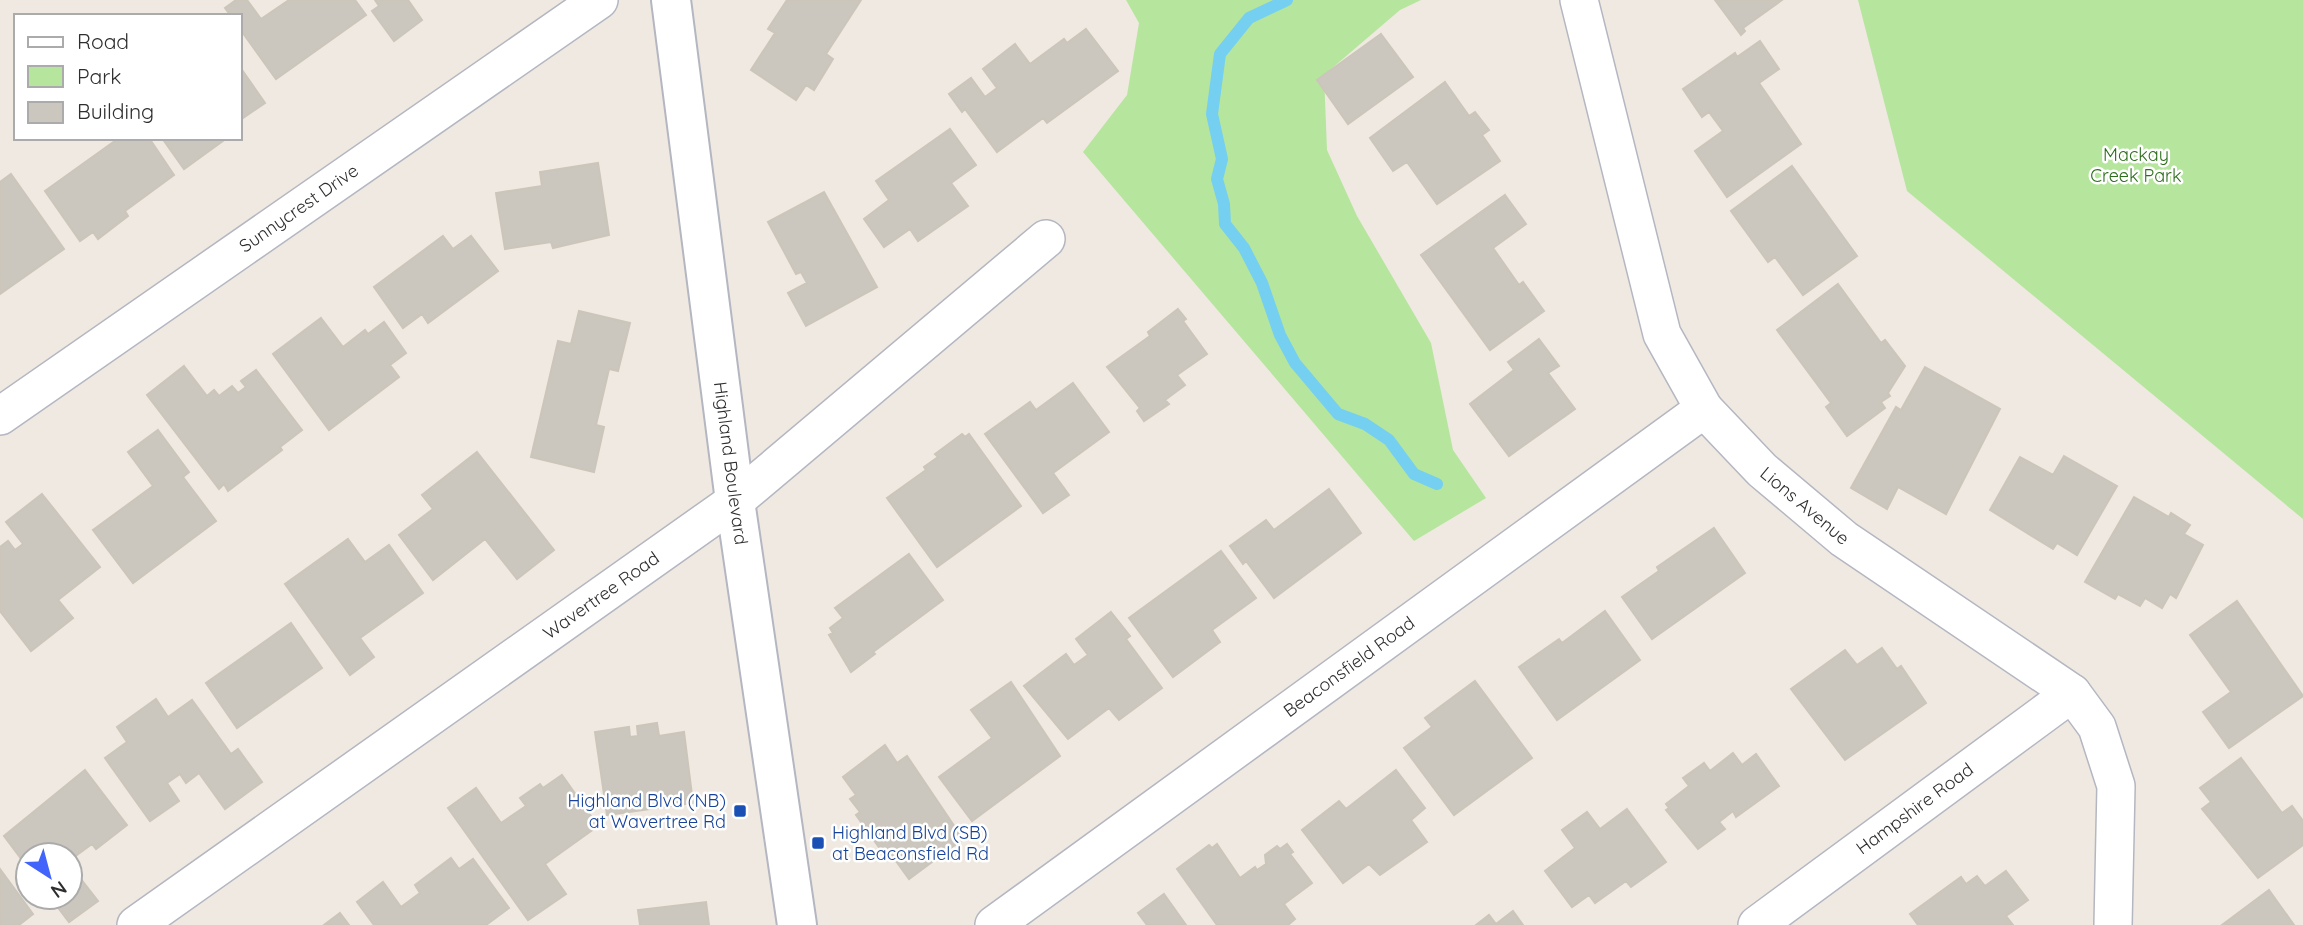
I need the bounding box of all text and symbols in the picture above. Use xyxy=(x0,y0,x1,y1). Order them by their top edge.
legend xyxy=(14,14,242,140)
text: Road xyxy=(77,28,129,54)
text: Park xyxy=(77,63,121,89)
text: Building xyxy=(77,98,154,124)
park label: Mackay Creek Park xyxy=(2090,143,2182,187)
street label: Sunnycrest Drive xyxy=(235,159,363,257)
street label: Highland Boulevard xyxy=(709,380,753,546)
street label: Lions Avenue xyxy=(1756,461,1854,550)
street label: Wavertree Road xyxy=(538,546,664,644)
street label: Beaconsfield Road xyxy=(1279,611,1419,722)
street label: Hampshire Road xyxy=(1851,758,1978,859)
place label: Highland Blvd (NB) at Wavertree Rd xyxy=(568,789,726,833)
marker: Highland Blvd (NB) at Wavertree Rd xyxy=(732,803,748,819)
place label: Highland Blvd (SB) at Beaconsfield Rd xyxy=(832,821,989,865)
marker: Highland Blvd (SB) at Beaconsfield Rd xyxy=(810,835,826,851)
north arrow xyxy=(14,841,84,911)
text: N xyxy=(46,876,72,904)

